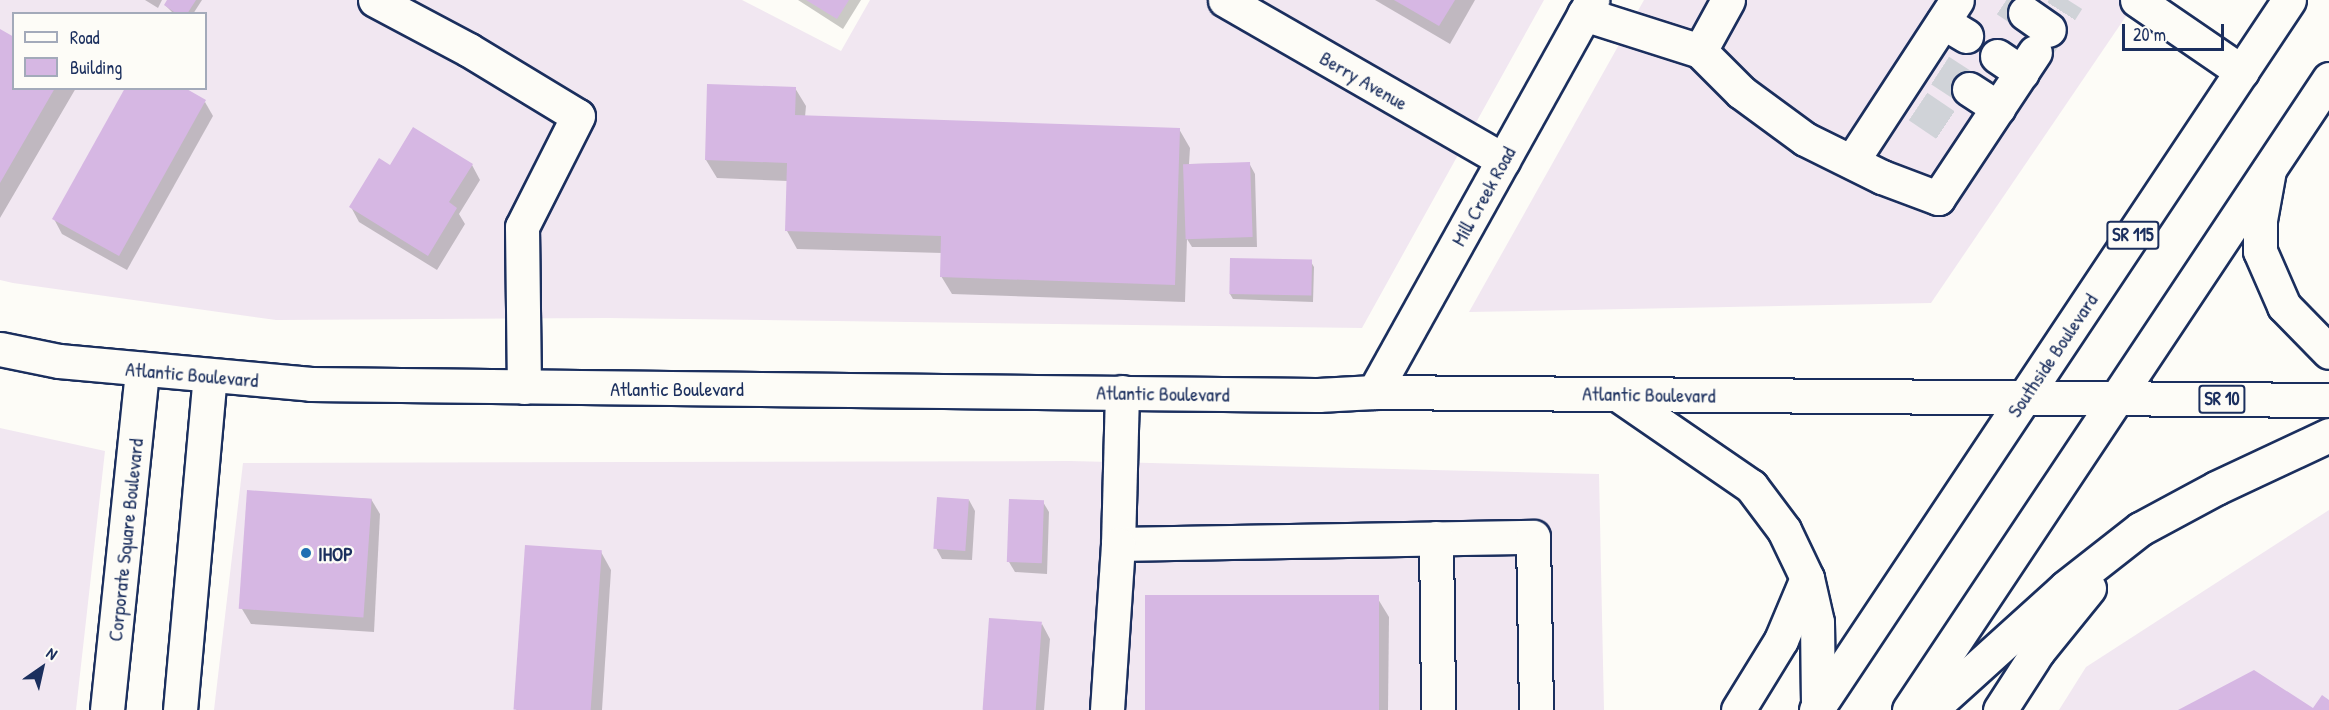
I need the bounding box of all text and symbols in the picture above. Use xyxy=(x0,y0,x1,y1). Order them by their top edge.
legend xyxy=(12,12,207,90)
scale bar xyxy=(2125,12,2227,50)
text: 20 m xyxy=(2133,22,2166,47)
text: Road xyxy=(70,25,100,50)
street label: Berry Avenue xyxy=(1316,45,1412,115)
text: Building xyxy=(70,55,122,80)
street label: Mill Creek Road xyxy=(1446,142,1520,250)
road number: SR 115 xyxy=(2106,220,2160,250)
street label: Southside Boulevard xyxy=(2002,289,2102,421)
street label: Atlantic Boulevard xyxy=(125,356,259,392)
street label: Atlantic Boulevard xyxy=(610,376,744,400)
street label: Atlantic Boulevard xyxy=(1096,380,1230,406)
street label: Atlantic Boulevard xyxy=(1582,381,1716,407)
road number: SR 10 xyxy=(2198,384,2246,414)
street label: Corporate Square Boulevard xyxy=(102,437,148,643)
place label: IHOP xyxy=(318,541,353,565)
marker: IHOP xyxy=(299,546,313,560)
north arrow xyxy=(12,638,72,698)
text: N xyxy=(42,642,62,665)

